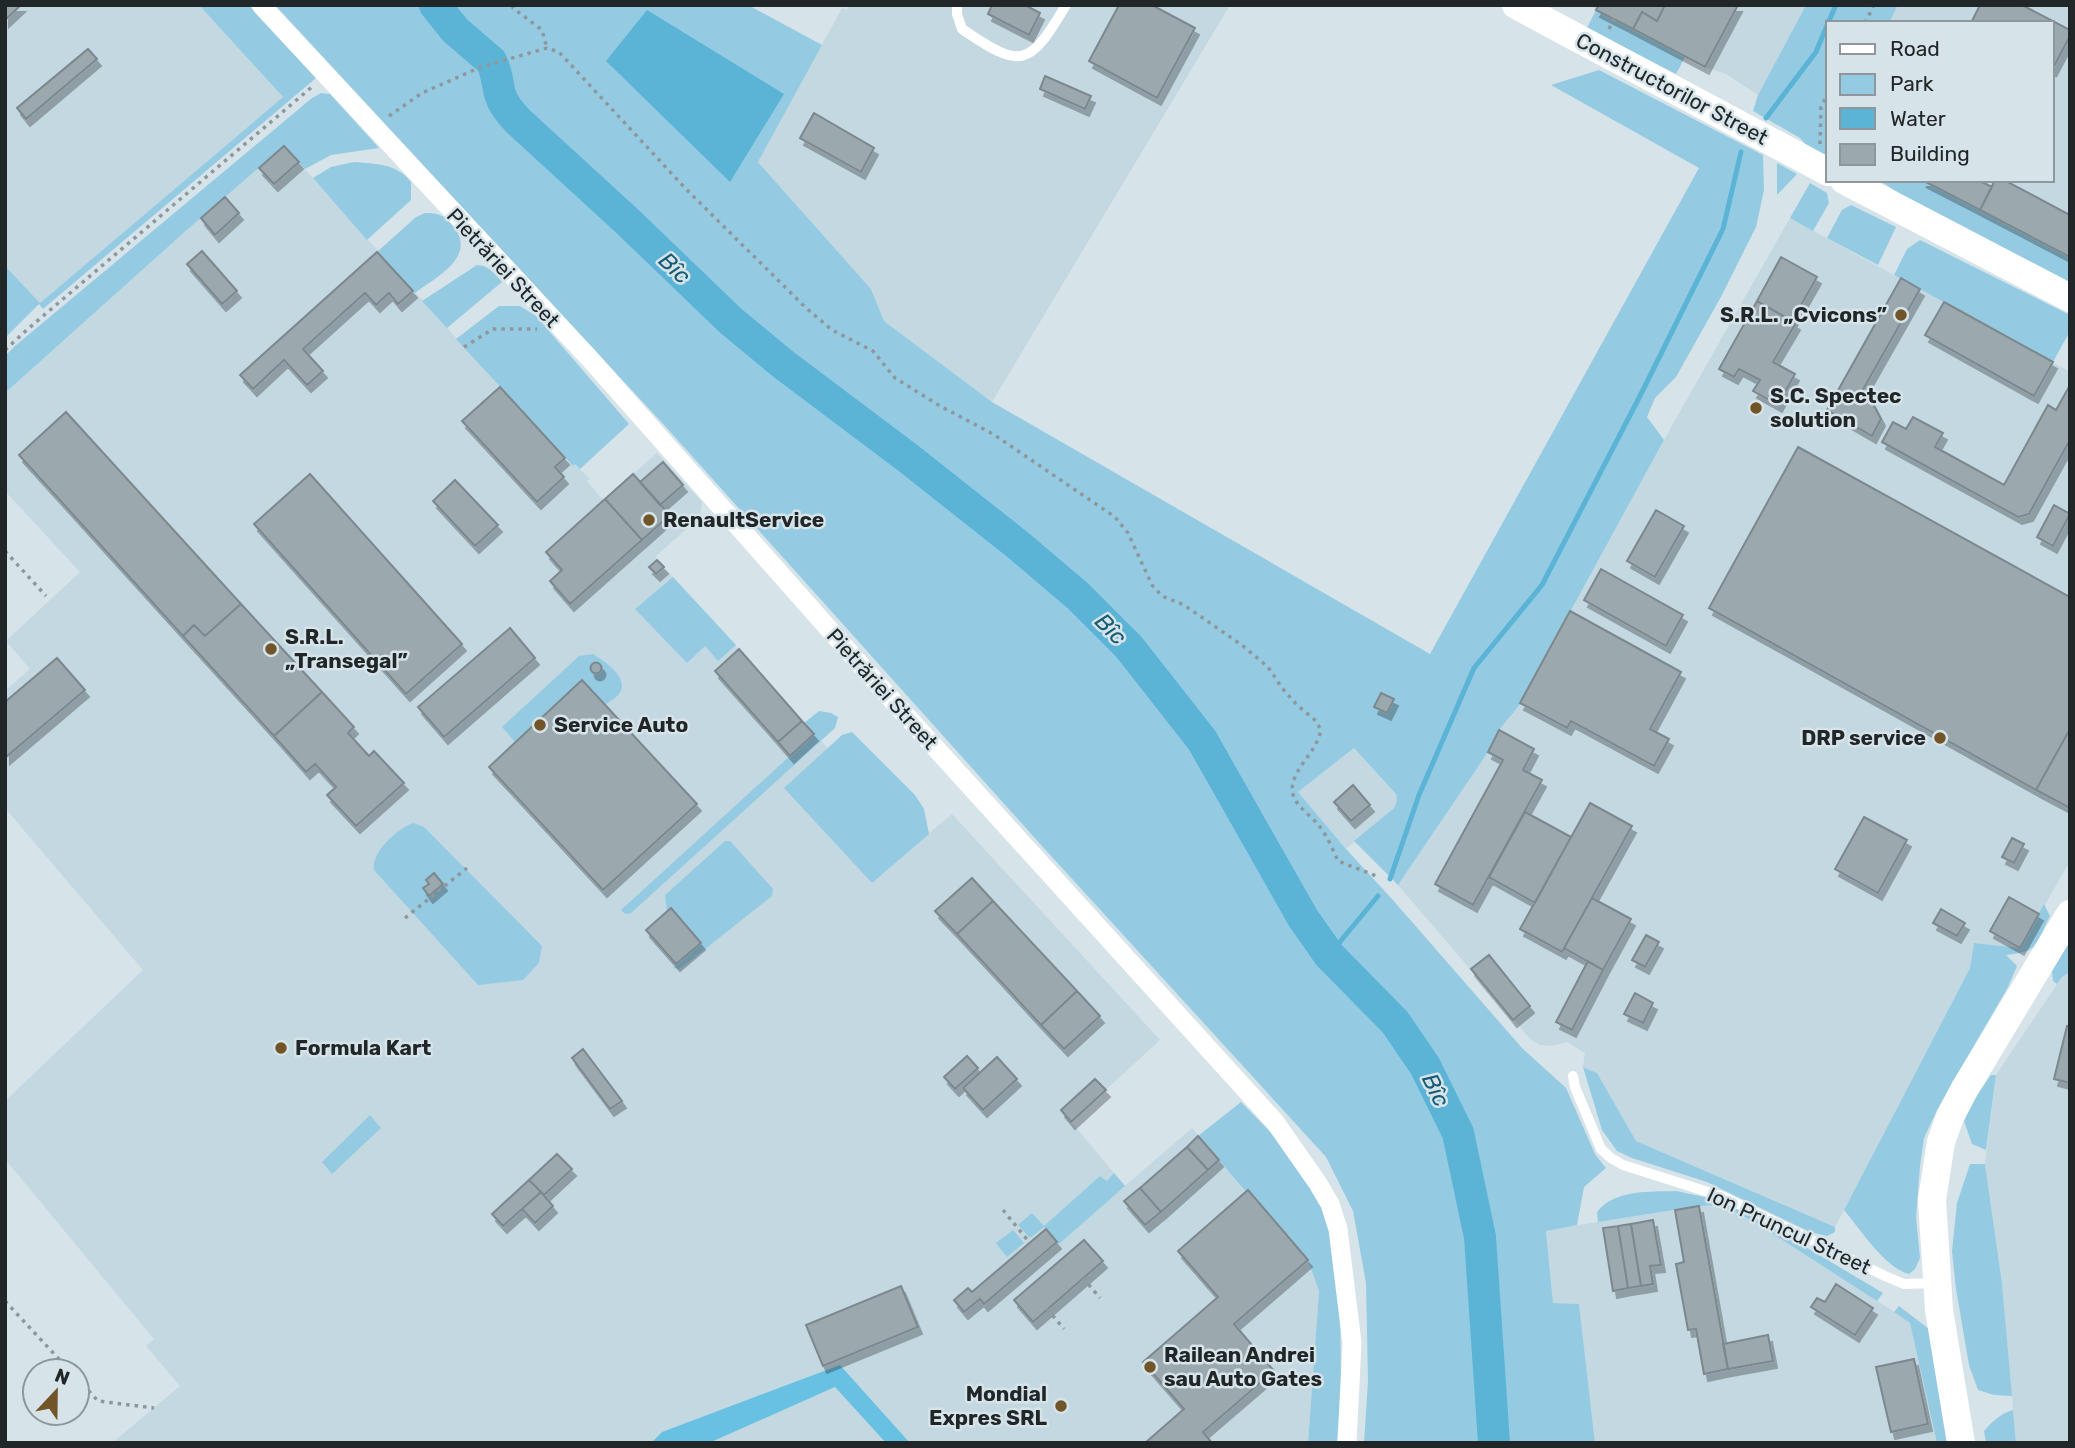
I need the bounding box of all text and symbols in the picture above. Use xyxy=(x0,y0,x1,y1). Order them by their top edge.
legend xyxy=(1826,21,2054,182)
street label: Constructorilor Street xyxy=(1572,27,1772,150)
text: Road xyxy=(1890,36,1940,61)
text: Park xyxy=(1890,71,1934,96)
text: Water xyxy=(1890,106,1946,131)
text: Building xyxy=(1890,141,1970,166)
street label: Pietrăriei Street xyxy=(442,203,565,332)
water label: Bîc xyxy=(653,246,697,290)
place label: S.R.L. „Cvicons” xyxy=(1720,302,1887,327)
marker: S.R.L. „Cvicons” xyxy=(1893,307,1909,323)
place label: S.C. Spectec solution xyxy=(1770,383,1902,432)
marker: S.C. Spectec solution xyxy=(1748,400,1764,416)
place label: RenaultService xyxy=(663,507,824,532)
marker: RenaultService xyxy=(641,512,657,528)
water label: Bîc xyxy=(1089,607,1133,651)
street label: Pietrăriei Street xyxy=(822,623,943,754)
place label: S.R.L. „Transegal” xyxy=(285,624,408,673)
marker: S.R.L. „Transegal” xyxy=(263,641,279,657)
place label: Service Auto xyxy=(554,712,688,737)
marker: Service Auto xyxy=(532,717,548,733)
place label: DRP service xyxy=(1801,725,1926,750)
marker: DRP service xyxy=(1932,730,1948,746)
place label: Formula Kart xyxy=(295,1035,431,1060)
marker: Formula Kart xyxy=(273,1040,289,1056)
water label: Bîc xyxy=(1416,1069,1456,1112)
street label: Ion Pruncul Street xyxy=(1703,1182,1875,1279)
place label: Railean Andrei sau Auto Gates xyxy=(1164,1342,1322,1391)
north arrow xyxy=(21,1357,91,1427)
marker: Railean Andrei sau Auto Gates xyxy=(1142,1359,1158,1375)
text: N xyxy=(52,1363,73,1390)
place label: Mondial Expres SRL xyxy=(929,1381,1047,1430)
marker: Mondial Expres SRL xyxy=(1053,1398,1069,1414)

